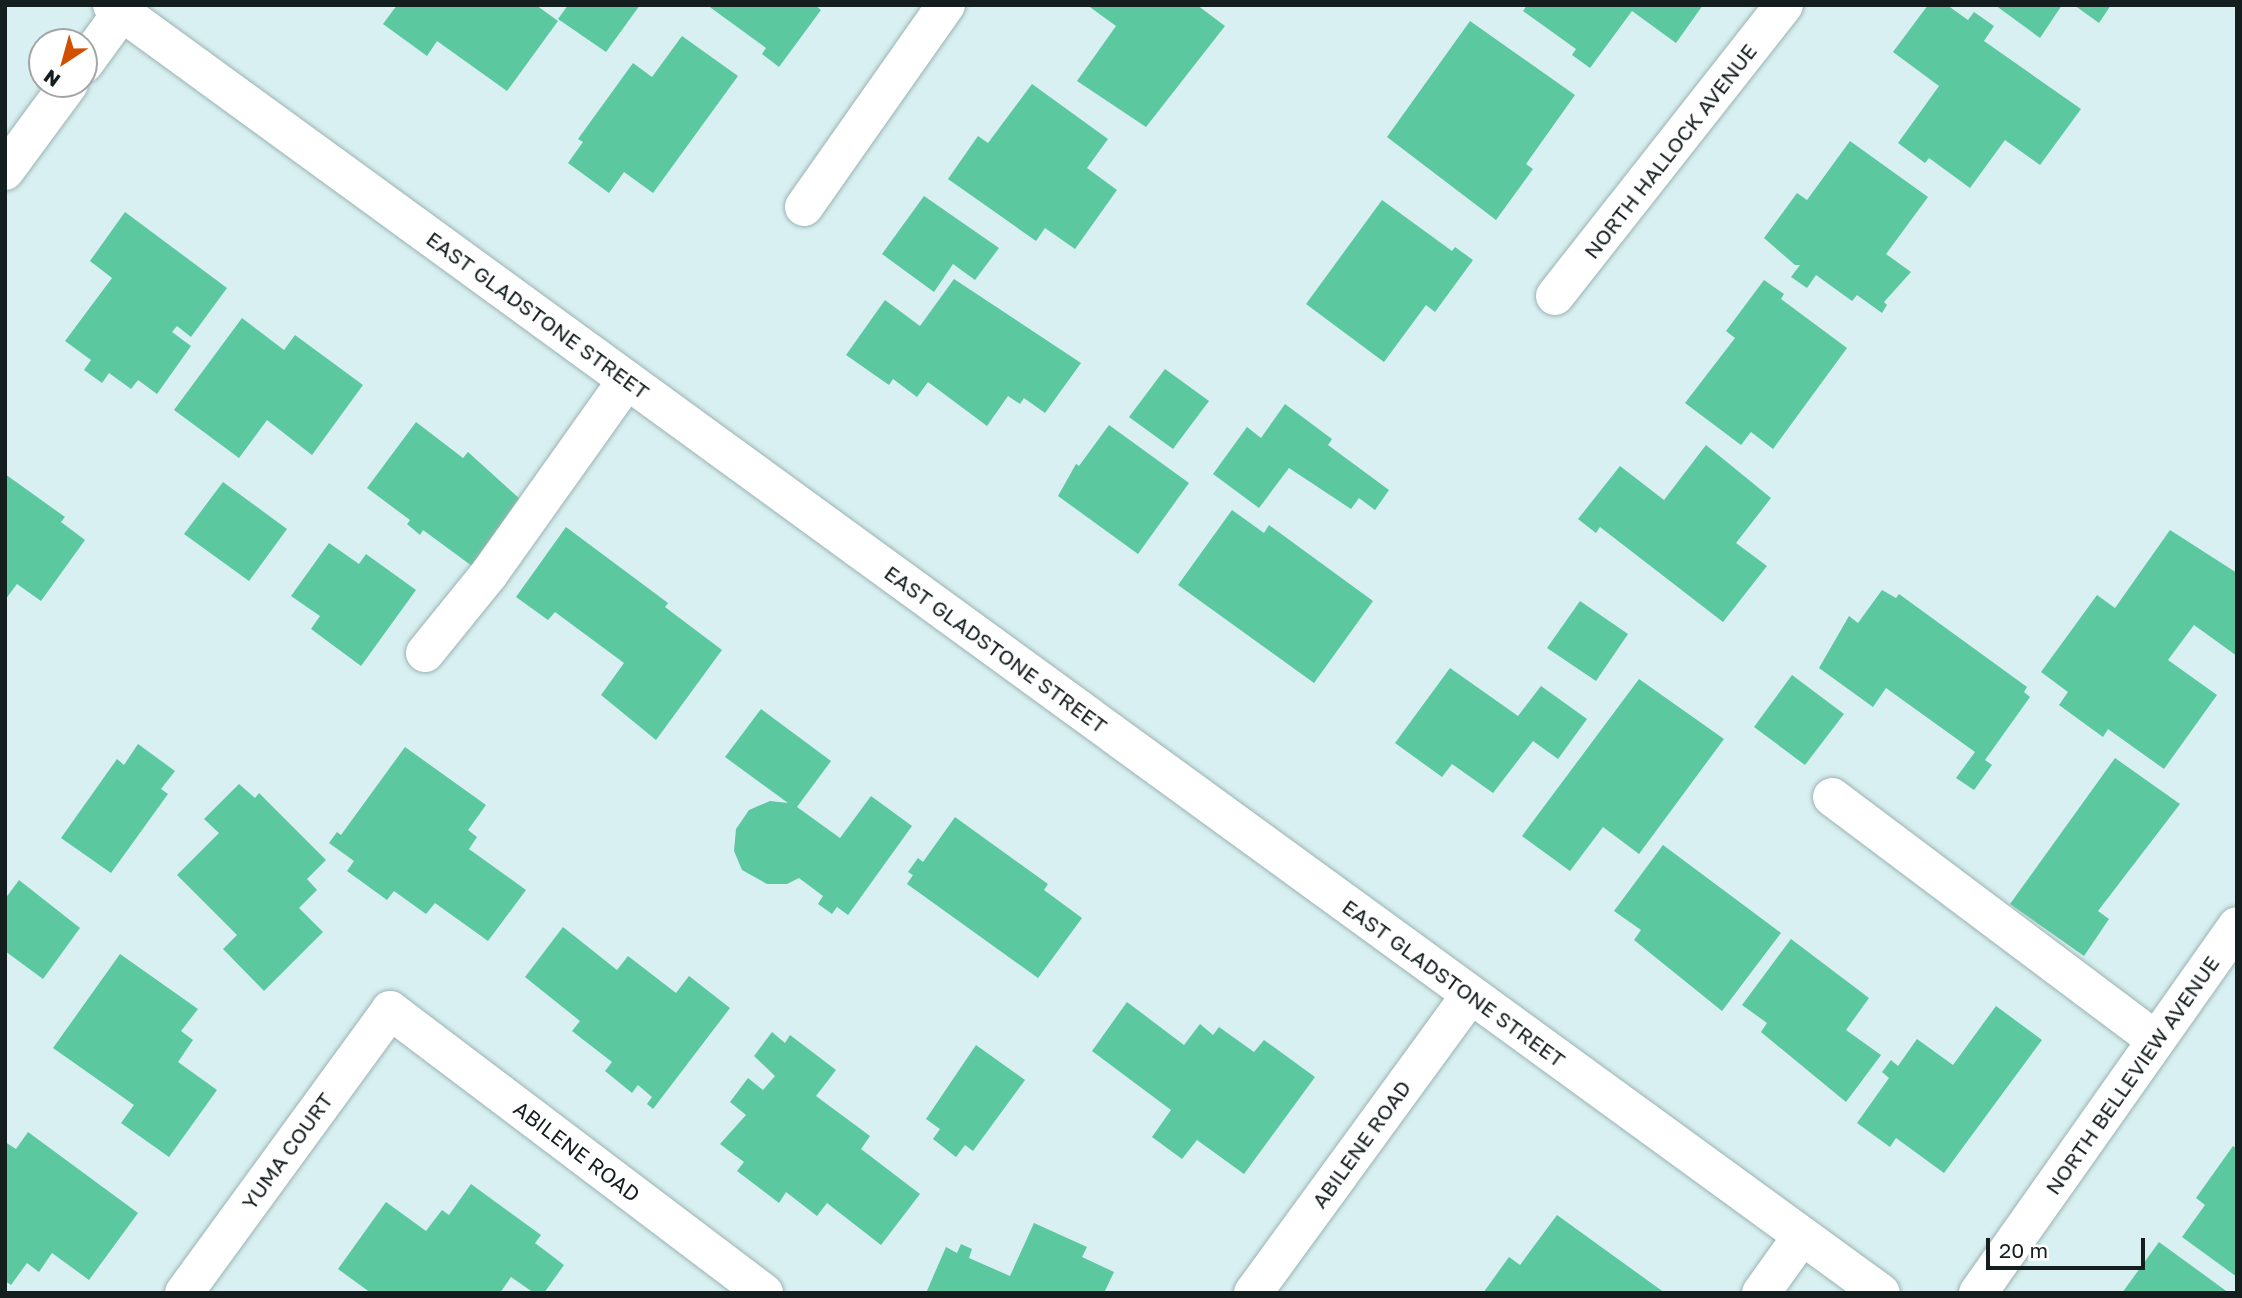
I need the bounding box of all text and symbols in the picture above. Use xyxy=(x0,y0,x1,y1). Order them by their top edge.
north arrow xyxy=(28,28,98,98)
street label: NORTH HALLOCK AVENUE xyxy=(1578,39,1762,263)
text: N xyxy=(39,65,64,92)
street label: EAST GLADSTONE STREET xyxy=(422,226,654,404)
street label: EAST GLADSTONE STREET xyxy=(880,560,1112,738)
street label: EAST GLADSTONE STREET xyxy=(1338,894,1570,1072)
street label: NORTH BELLEVIEW AVENUE xyxy=(2040,951,2224,1199)
street label: ABILENE ROAD xyxy=(1306,1075,1416,1213)
street label: YUMA COURT xyxy=(236,1088,338,1214)
street label: ABILENE ROAD xyxy=(509,1095,645,1207)
scale bar xyxy=(1990,1224,2149,1268)
text: 20 m xyxy=(1999,1237,2048,1263)

